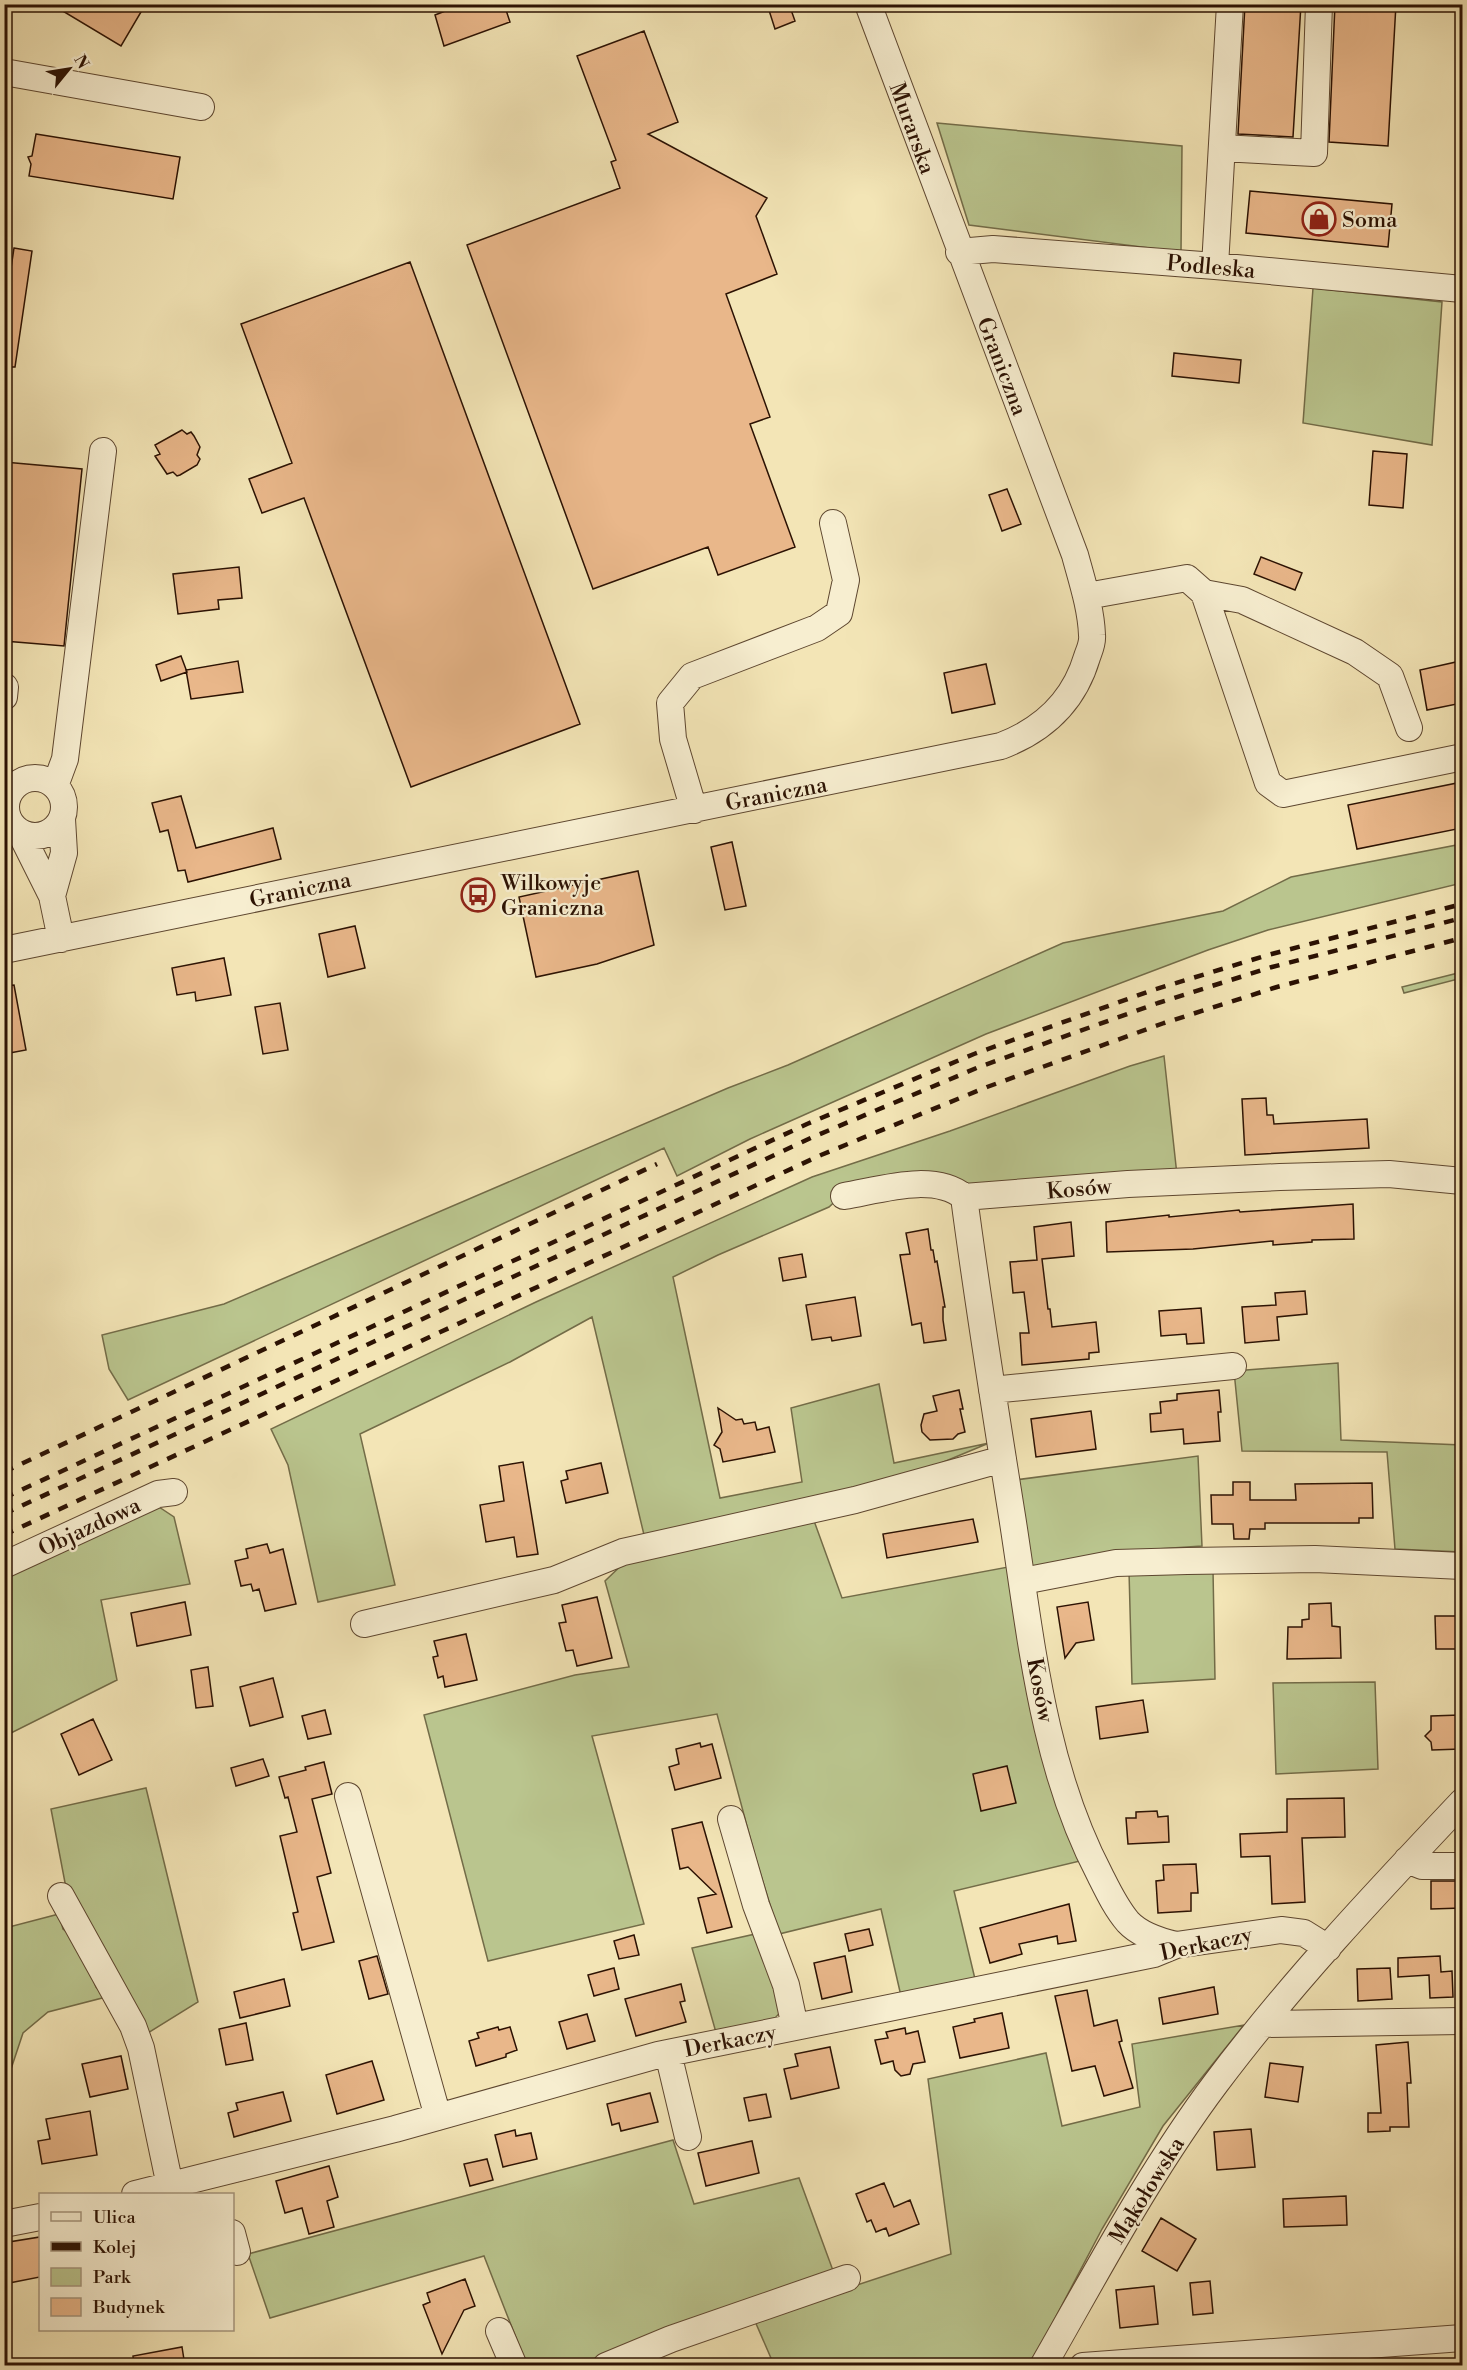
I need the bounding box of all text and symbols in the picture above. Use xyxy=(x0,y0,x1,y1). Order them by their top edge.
north arrow xyxy=(39,39,99,99)
text: N xyxy=(69,52,93,73)
street label: Murarska xyxy=(883,79,941,179)
shop icon: Soma xyxy=(1301,201,1337,237)
place label: Soma xyxy=(1342,207,1398,234)
street label: Podleska xyxy=(1165,250,1257,285)
street label: Graniczna xyxy=(971,314,1033,420)
street label: Graniczna xyxy=(723,771,830,818)
street label: Graniczna xyxy=(247,866,354,914)
place label: Wilkowyje Graniczna xyxy=(500,870,605,922)
bus stop icon: Wilkowyje Graniczna xyxy=(460,877,496,913)
street label: Kosów xyxy=(1046,1173,1114,1206)
street label: Objazdowa xyxy=(34,1492,146,1563)
street label: Kosów xyxy=(1020,1656,1059,1726)
street label: Derkaczy xyxy=(1158,1922,1255,1967)
street label: Derkaczy xyxy=(682,2019,779,2064)
street label: Mąkołowska xyxy=(1104,2132,1191,2249)
legend xyxy=(39,2193,234,2331)
text: Ulica xyxy=(93,2206,137,2229)
text: Kolej xyxy=(93,2236,136,2259)
text: Park xyxy=(93,2266,132,2289)
text: Budynek xyxy=(92,2296,166,2319)

